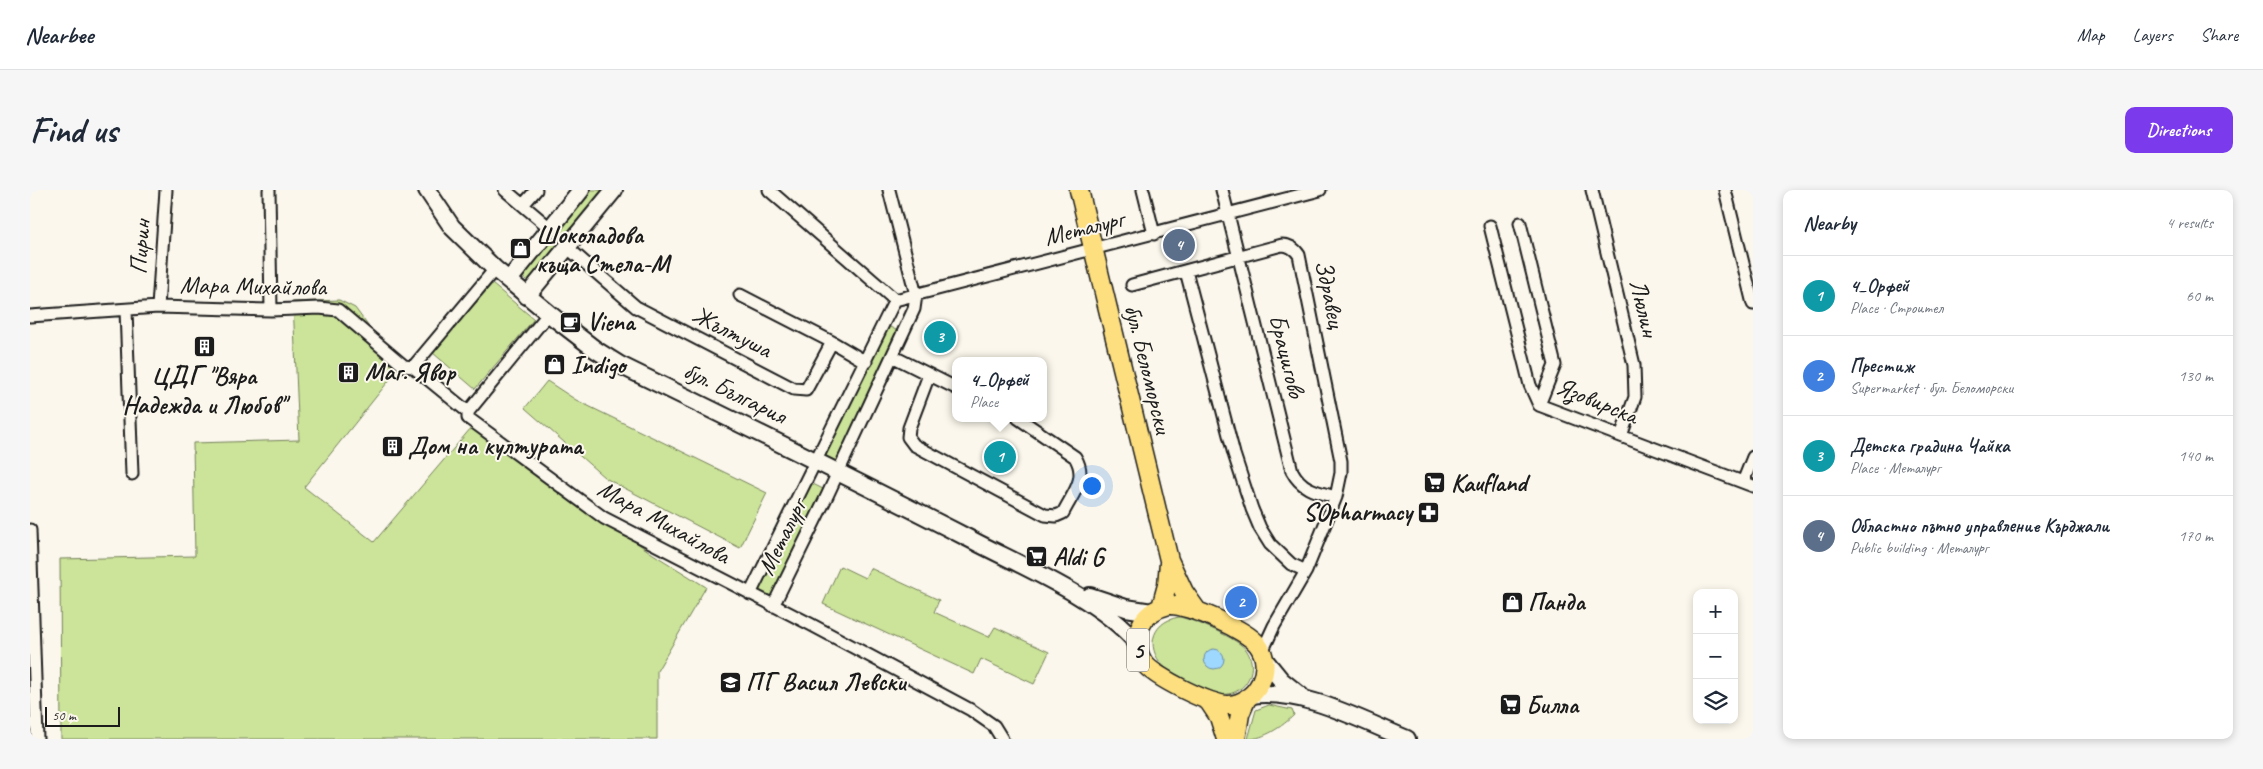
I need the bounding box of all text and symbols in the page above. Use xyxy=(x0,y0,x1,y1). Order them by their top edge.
text: Nearbee xyxy=(25,20,93,50)
text: Map xyxy=(2077,24,2105,46)
text: Layers xyxy=(2133,24,2172,46)
text: Share xyxy=(2200,24,2238,46)
button: Directions xyxy=(2125,107,2233,153)
text: Find us xyxy=(30,108,117,153)
street label: Металург xyxy=(1041,202,1130,253)
text: Nearby xyxy=(1803,210,1856,236)
text: 4 results xyxy=(2166,213,2213,233)
street label: Пирин xyxy=(122,217,158,275)
place label: Шоколадова къща Стела-М xyxy=(536,219,673,280)
pin: 4 xyxy=(1163,226,1195,264)
shop icon: Шоколадова къща Стела-М xyxy=(508,237,532,261)
street label: Здравец xyxy=(1307,257,1353,333)
street label: Мара Михайлова xyxy=(180,269,328,303)
text: 4_Орфей xyxy=(1850,274,1909,298)
street label: Люлин xyxy=(1622,276,1667,342)
text: 1 xyxy=(1815,286,1823,306)
text: 60 m xyxy=(2186,286,2213,306)
street label: Жълтуша xyxy=(687,298,779,366)
text: Place · Строител xyxy=(1850,298,1943,318)
street label: бул. Беломорски xyxy=(1117,301,1180,439)
place label: Viena xyxy=(587,306,637,338)
cafe icon: Viena xyxy=(559,310,583,334)
street label: Брацигово xyxy=(1261,311,1313,402)
pin: 3 xyxy=(924,318,956,356)
building icon: ЦДГ "Вяра Надежда и Любов" xyxy=(192,335,216,359)
place label: Indigo xyxy=(571,349,629,381)
shop icon: Indigo xyxy=(543,353,567,377)
street label: бул. България xyxy=(678,354,794,433)
text: Престиж xyxy=(1850,354,1914,378)
place label: Маг. Явор xyxy=(365,356,457,388)
popup xyxy=(952,357,1047,422)
place label: ЦДГ "Вяра Надежда и Любов" xyxy=(123,360,291,421)
building icon: Маг. Явор xyxy=(337,360,361,384)
text: 2 xyxy=(1815,366,1823,386)
text: 130 m xyxy=(2179,366,2213,386)
text: 4_Орфей xyxy=(970,368,1029,392)
street label: Язовирска xyxy=(1551,370,1645,434)
text: Supermarket · бул. Беломорски xyxy=(1850,378,2013,398)
text: Place xyxy=(970,392,998,412)
place label: Дом на културата xyxy=(408,430,585,462)
building icon: Дом на културата xyxy=(380,434,404,458)
text: Детска градина Чайка xyxy=(1850,434,2010,458)
pin: 1 xyxy=(984,438,1016,476)
text: 3 xyxy=(1815,446,1823,466)
text: 140 m xyxy=(2179,446,2213,466)
text: Place · Металург xyxy=(1850,458,1940,478)
place label: Kaufland xyxy=(1451,467,1532,499)
supermarket icon: Kaufland xyxy=(1423,471,1447,495)
street label: Мара Михайлова xyxy=(592,473,738,572)
your location xyxy=(1079,473,1105,499)
street label: Металург xyxy=(750,491,815,580)
place label: SOpharmacy xyxy=(1303,496,1414,528)
pharmacy icon: SOpharmacy xyxy=(1416,500,1440,524)
text: Областно пътно управление Кърджали xyxy=(1850,514,2109,538)
text: 4 xyxy=(1815,526,1823,546)
text: 170 m xyxy=(2179,526,2213,546)
text: Public building · Металург xyxy=(1850,538,1988,558)
place label: Aldi G xyxy=(1053,541,1107,573)
supermarket icon: Aldi G xyxy=(1025,545,1049,569)
pin: 2 xyxy=(1225,583,1257,621)
place label: Панда xyxy=(1528,586,1587,618)
map controls xyxy=(1693,589,1738,724)
button: + xyxy=(1693,589,1738,634)
shop icon: Панда xyxy=(1500,590,1524,614)
road number: 5 xyxy=(1127,628,1149,672)
button: − xyxy=(1693,634,1738,679)
place label: ПГ Васил Левски xyxy=(746,666,907,698)
school or university icon: ПГ Васил Левски xyxy=(718,670,742,694)
button: layers xyxy=(1693,679,1738,724)
place label: Билла xyxy=(1526,689,1581,721)
supermarket icon: Билла xyxy=(1498,693,1522,717)
scale bar xyxy=(45,704,120,727)
text: 50 m xyxy=(52,707,76,724)

